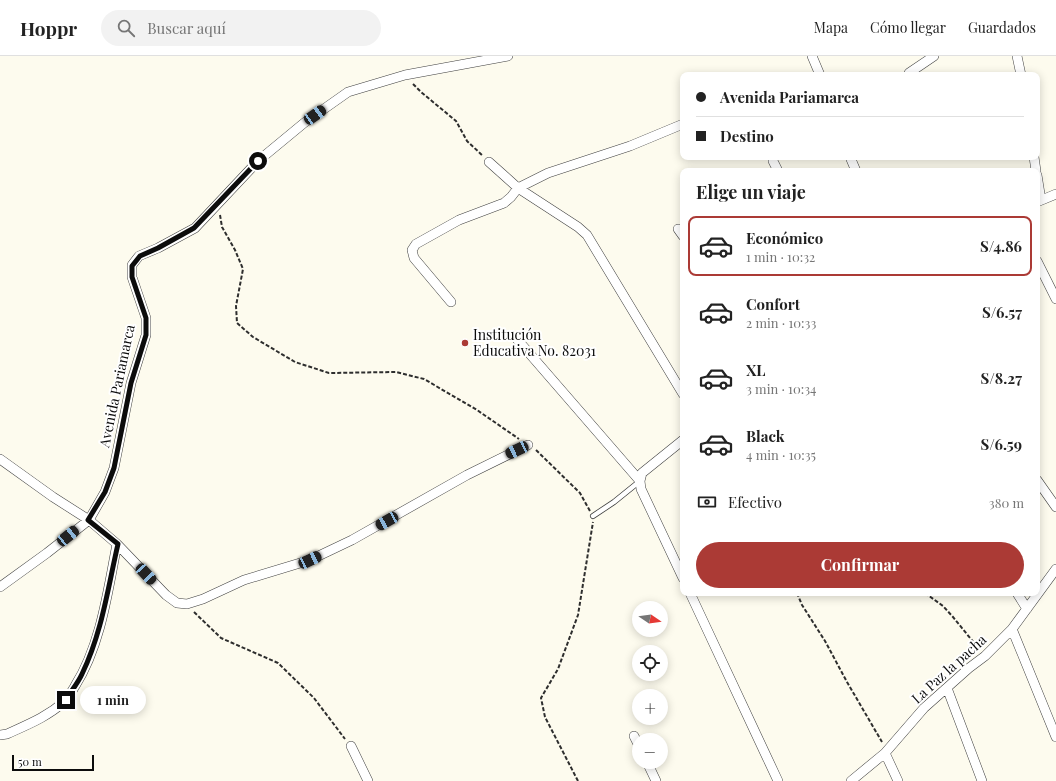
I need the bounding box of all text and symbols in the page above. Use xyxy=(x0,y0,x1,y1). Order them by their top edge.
search box xyxy=(101,10,381,46)
text: Hoppr xyxy=(20,15,77,41)
icon: search xyxy=(115,17,137,39)
text: Buscar aquí xyxy=(147,18,226,38)
text: Mapa xyxy=(814,18,848,37)
text: Cómo llegar xyxy=(870,18,946,37)
text: Guardados xyxy=(968,18,1036,37)
text: Avenida Pariamarca xyxy=(720,87,859,107)
car xyxy=(302,103,328,127)
text: Destino xyxy=(720,126,774,146)
route start xyxy=(249,152,267,170)
text: Elige un viaje xyxy=(696,180,806,204)
icon: car xyxy=(698,228,734,264)
text: Económico xyxy=(746,228,823,248)
text: S/4.86 xyxy=(980,236,1022,256)
text: 1 min · 10:32 xyxy=(746,248,815,265)
icon: car xyxy=(698,294,734,330)
text: Confort xyxy=(746,294,800,314)
text: S/6.57 xyxy=(982,302,1022,322)
text: 2 min · 10:33 xyxy=(746,314,816,331)
street label: Avenida Pariamarca xyxy=(94,323,139,450)
place label: Institución Educativa No. 82031 xyxy=(473,325,596,360)
marker: Institución Educativa No. 82031 xyxy=(460,338,470,348)
icon: car xyxy=(698,360,734,396)
text: XL xyxy=(746,360,766,380)
text: S/8.27 xyxy=(981,368,1022,388)
text: 3 min · 10:34 xyxy=(746,380,816,397)
icon: car xyxy=(698,426,734,462)
text: Black xyxy=(746,426,785,446)
text: S/6.59 xyxy=(981,434,1022,454)
car xyxy=(504,439,530,461)
text: 4 min · 10:35 xyxy=(746,446,816,463)
icon: cash xyxy=(696,491,718,513)
text: Efectivo xyxy=(728,492,782,512)
text: 380 m xyxy=(989,494,1024,511)
car xyxy=(374,510,400,532)
car xyxy=(55,524,81,548)
button: Confirmar xyxy=(696,542,1024,588)
car xyxy=(297,549,323,571)
car xyxy=(133,561,159,587)
north arrow xyxy=(632,601,668,637)
map controls xyxy=(632,601,668,769)
street label: La Paz la pacha xyxy=(907,630,990,707)
button: locate xyxy=(632,645,668,681)
callout: 1 min xyxy=(80,686,146,714)
button: + xyxy=(632,689,668,725)
route end xyxy=(57,691,75,709)
text: 1 min xyxy=(97,691,129,708)
button: − xyxy=(632,733,668,769)
scale bar xyxy=(12,753,94,772)
text: 50 m xyxy=(18,754,42,769)

